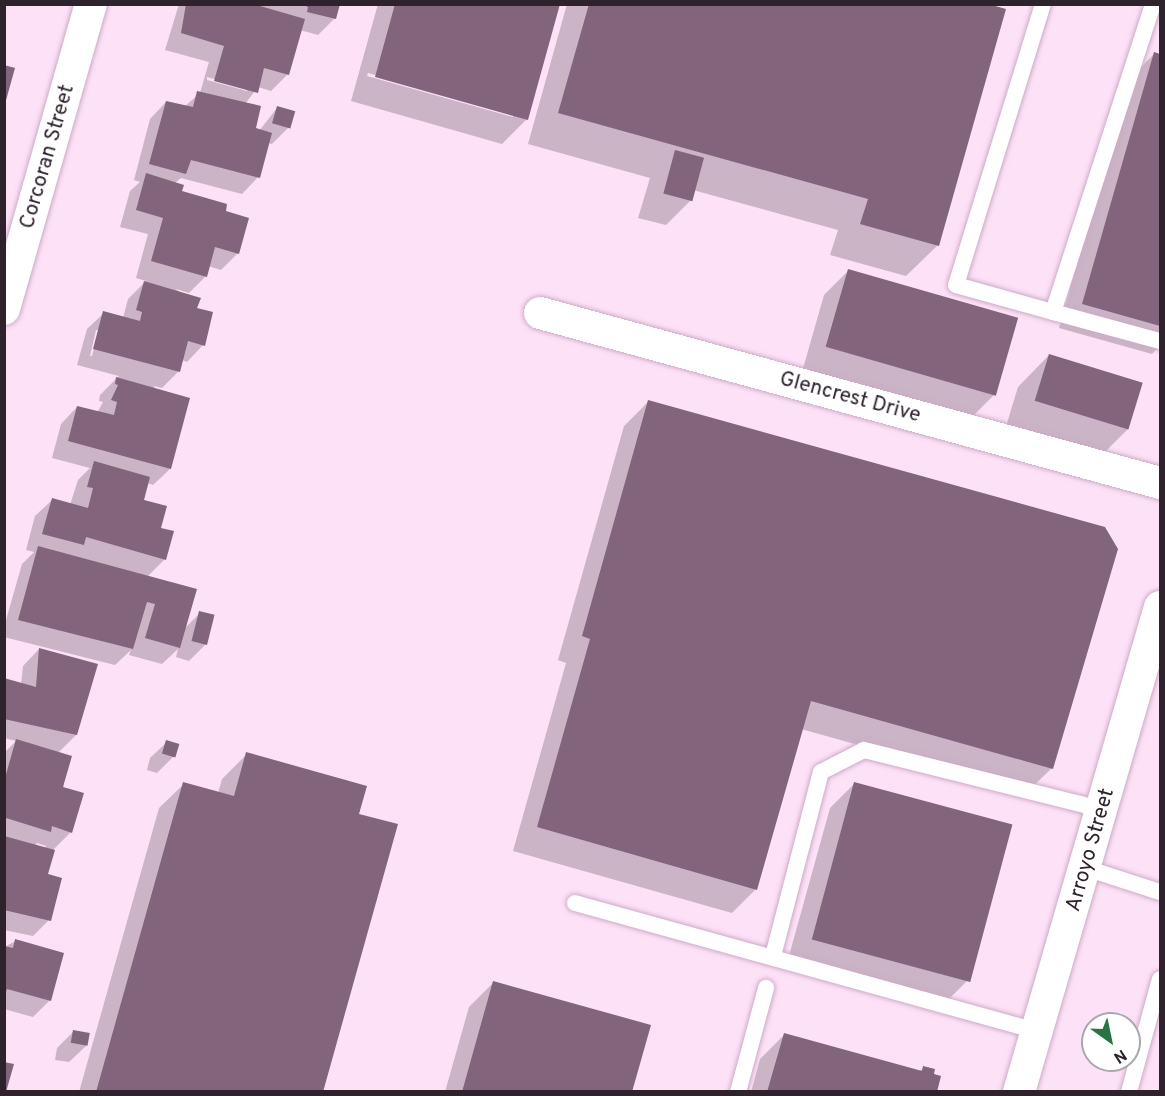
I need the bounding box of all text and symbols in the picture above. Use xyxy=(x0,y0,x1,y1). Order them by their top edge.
street label: Corcoran Street xyxy=(15,82,81,232)
street label: Glencrest Drive xyxy=(777,367,923,429)
street label: Arroyo Street xyxy=(1061,785,1121,915)
north arrow xyxy=(1081,1012,1141,1072)
text: N xyxy=(1109,1044,1130,1067)

